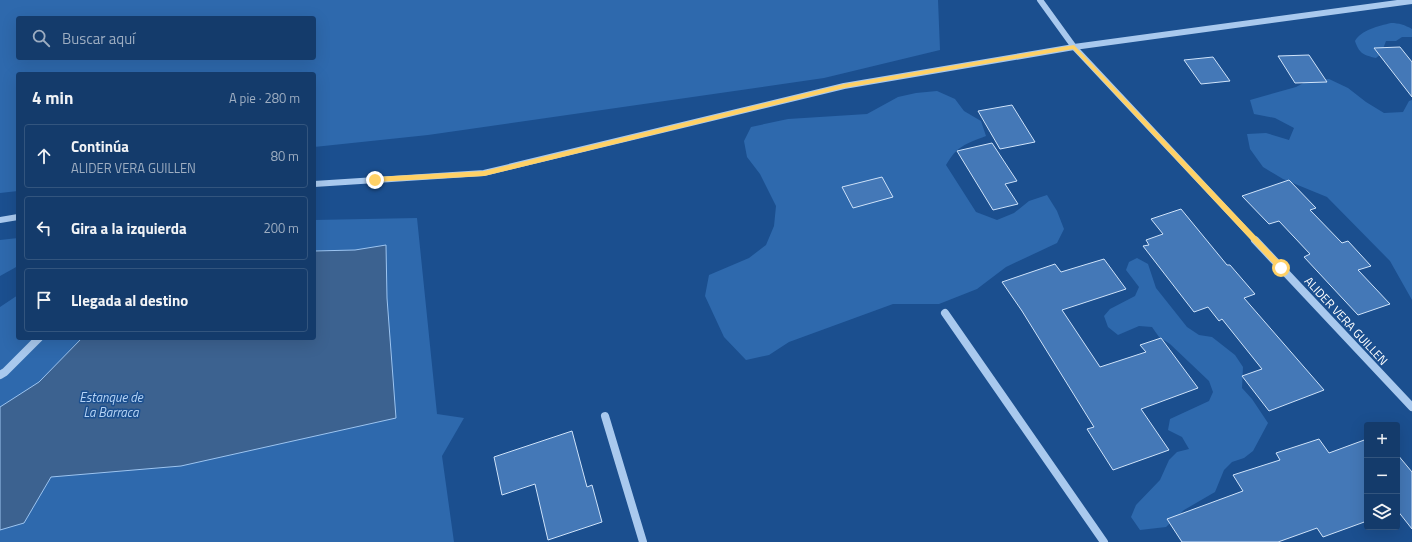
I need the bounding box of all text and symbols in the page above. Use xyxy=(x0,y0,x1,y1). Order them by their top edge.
search box xyxy=(16,16,316,60)
icon: search xyxy=(30,27,52,49)
text: Buscar aquí xyxy=(62,27,135,50)
text: 4 min xyxy=(32,85,73,111)
text: A pie · 280 m xyxy=(229,88,300,108)
text: Continúa xyxy=(71,135,129,158)
icon: ahead xyxy=(33,145,55,167)
text: 80 m xyxy=(271,146,299,166)
text: ALIDER VERA GUILLEN xyxy=(71,158,196,178)
route end xyxy=(366,171,384,189)
icon: left xyxy=(33,217,55,239)
text: Gira a la izquierda xyxy=(71,217,187,240)
text: 200 m xyxy=(263,218,299,238)
route start xyxy=(1272,259,1290,277)
street label: ALIDER VERA GUILLEN xyxy=(1300,272,1393,369)
icon: arrive xyxy=(33,289,55,311)
text: Llegada al destino xyxy=(71,289,188,312)
water label: Estanque de La Barraca xyxy=(79,387,144,422)
map controls xyxy=(1364,422,1400,530)
button: + xyxy=(1364,422,1400,458)
button: − xyxy=(1364,458,1400,494)
button: layers xyxy=(1364,494,1400,530)

